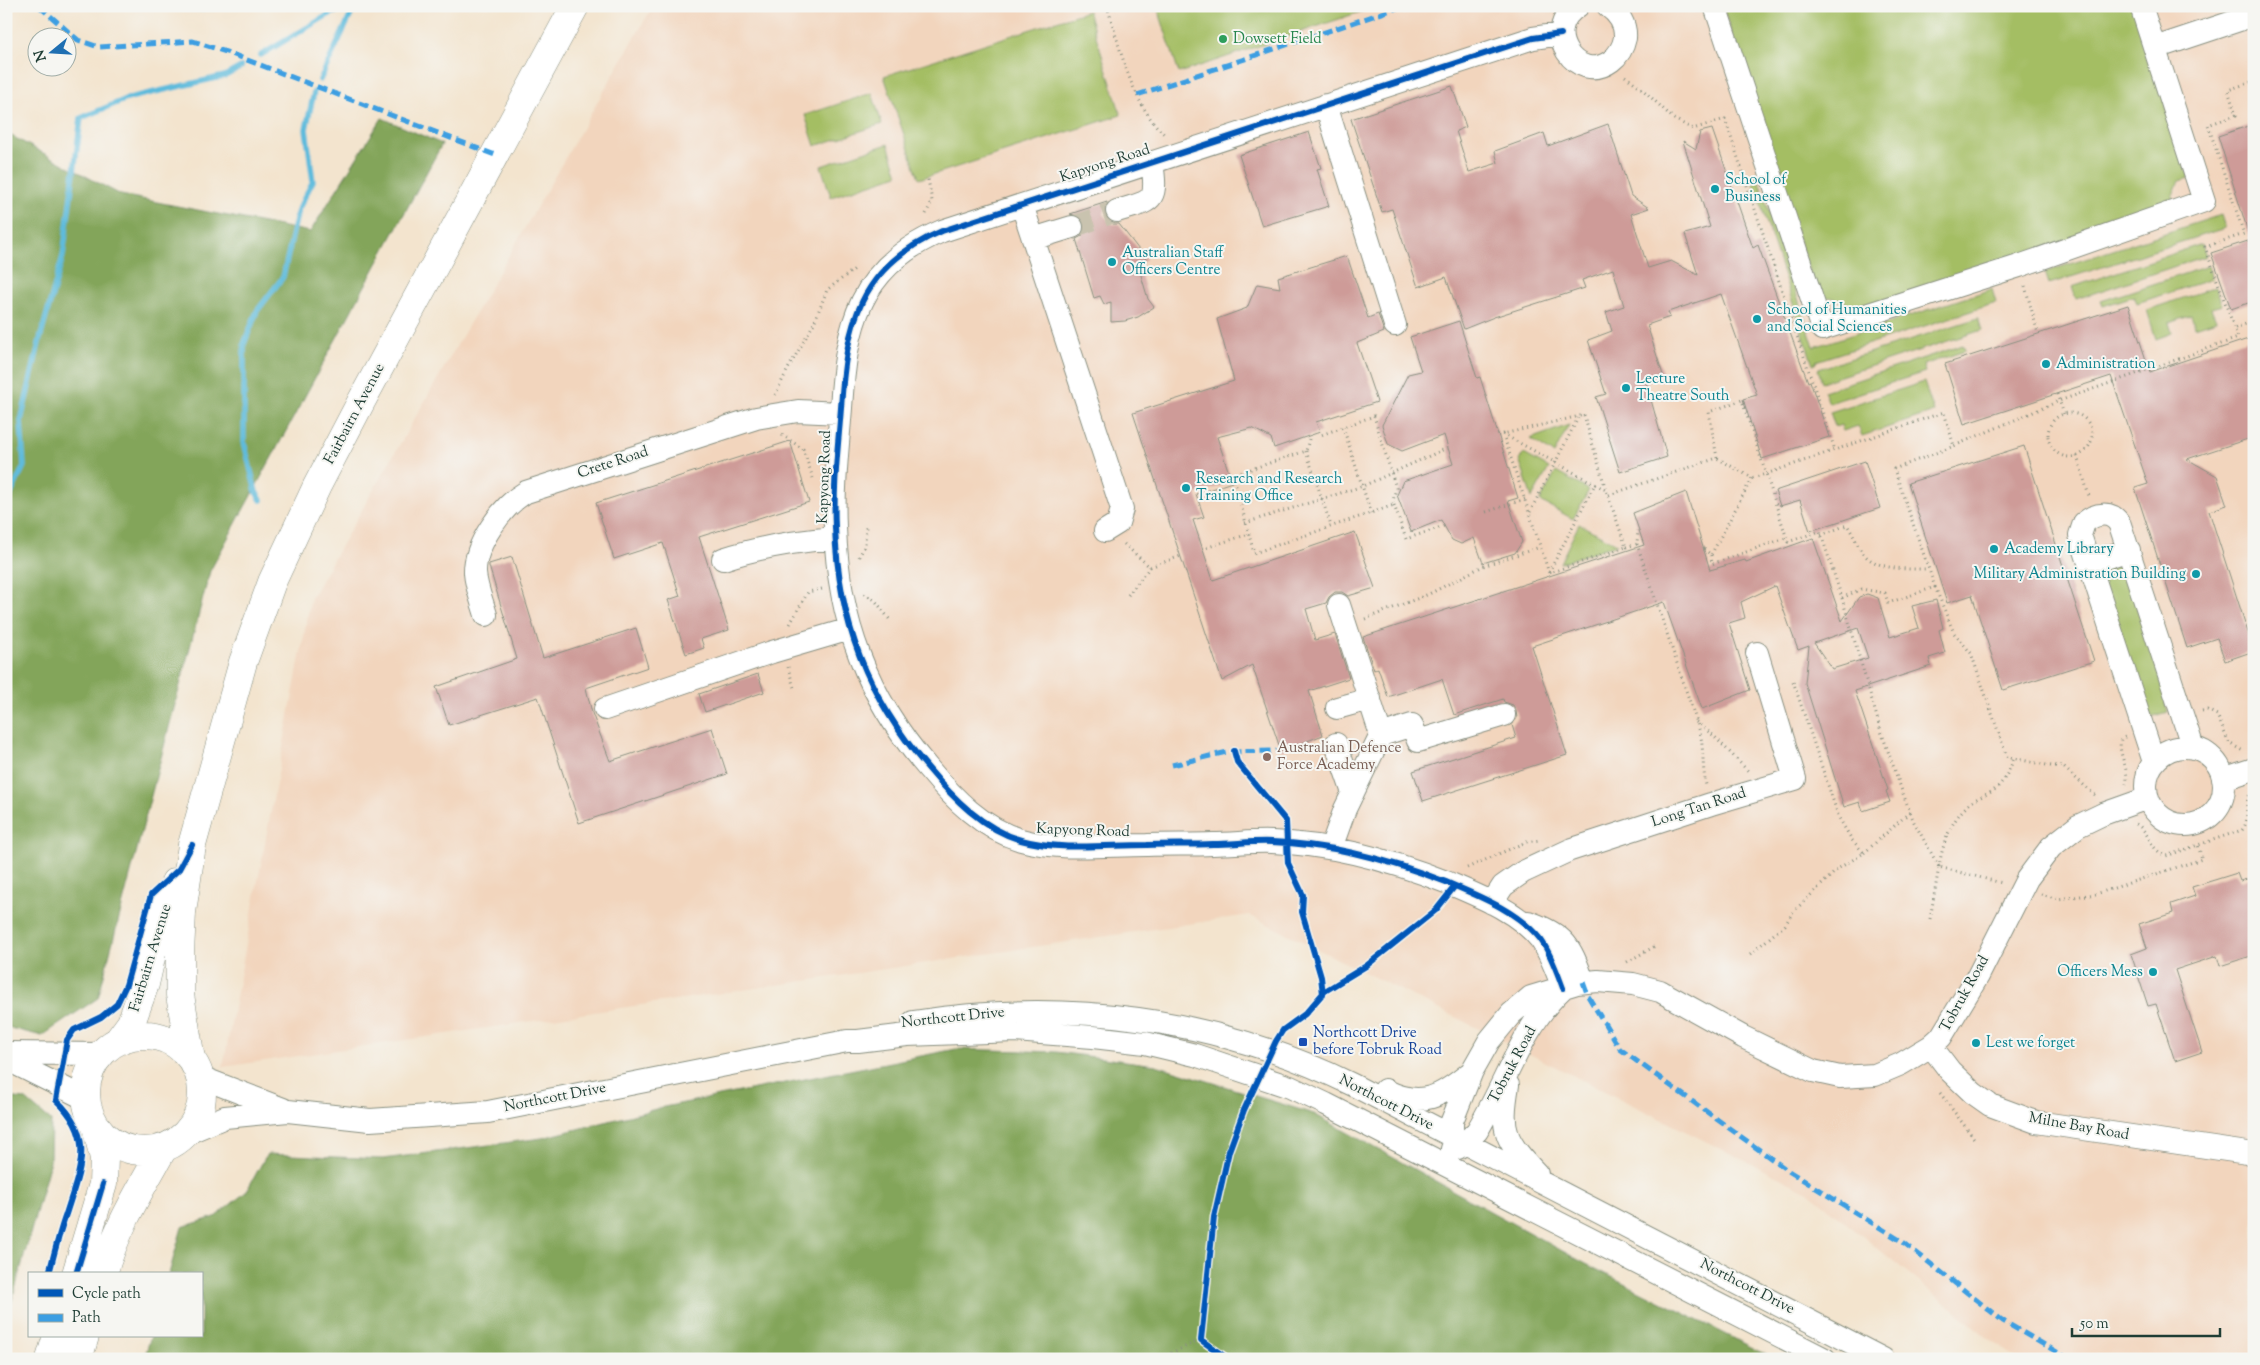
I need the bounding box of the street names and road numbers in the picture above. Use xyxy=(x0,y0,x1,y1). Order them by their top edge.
street label: Kapyong Road xyxy=(1057,139,1153,188)
street label: Fairbairn Avenue xyxy=(319,360,391,468)
street label: Kapyong Road xyxy=(813,429,837,524)
street label: Crete Road xyxy=(575,442,652,484)
street label: Long Tan Road xyxy=(1649,783,1750,833)
street label: Kapyong Road xyxy=(1036,819,1131,843)
street label: Fairbairn Avenue xyxy=(125,901,177,1015)
street label: Tobruk Road xyxy=(1935,951,1995,1036)
street label: Northcott Drive xyxy=(900,1002,1006,1034)
street label: Tobruk Road xyxy=(1484,1022,1542,1107)
street label: Northcott Drive xyxy=(1335,1070,1437,1136)
street label: Northcott Drive xyxy=(502,1078,608,1118)
street label: Milne Bay Road xyxy=(2027,1108,2131,1146)
street label: Northcott Drive xyxy=(1696,1254,1798,1320)

